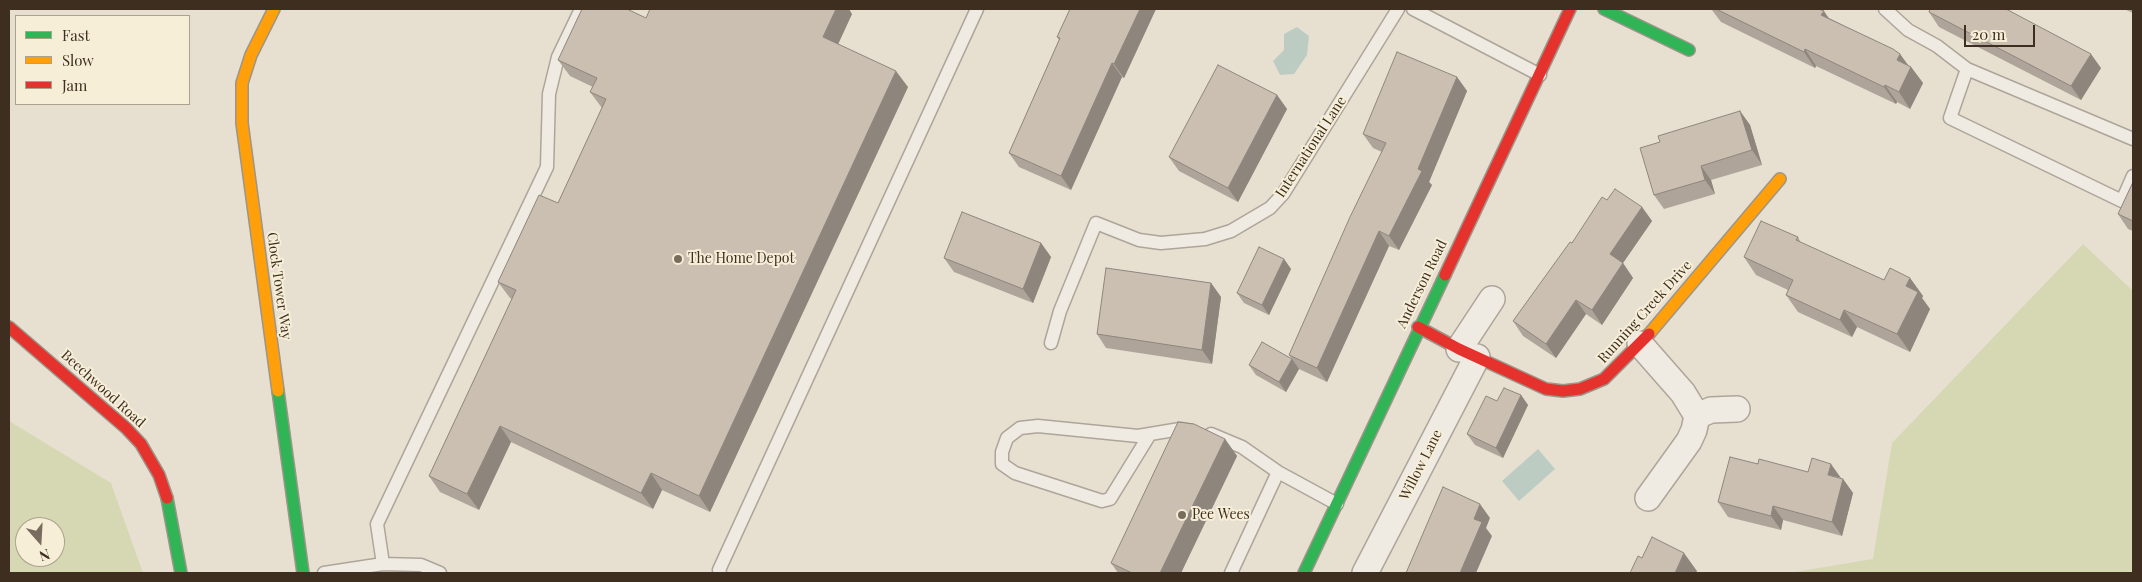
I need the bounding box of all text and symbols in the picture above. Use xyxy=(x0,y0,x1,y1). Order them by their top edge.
legend xyxy=(15,15,190,105)
scale bar xyxy=(1967,15,2038,47)
text: 20 m xyxy=(1972,24,2005,44)
text: Fast xyxy=(62,25,90,45)
text: Slow xyxy=(62,50,94,70)
text: Jam xyxy=(62,75,87,95)
street label: International Lane xyxy=(1272,93,1350,201)
street label: Clock Tower Way xyxy=(263,231,295,341)
street label: Anderson Road xyxy=(1393,237,1451,331)
place label: The Home Depot xyxy=(688,251,794,267)
marker: The Home Depot xyxy=(672,253,684,265)
street label: Running Creek Drive xyxy=(1594,257,1696,367)
street label: Beechwood Road xyxy=(58,347,148,431)
street label: Willow Lane xyxy=(1396,427,1446,503)
place label: Pee Wees xyxy=(1192,507,1250,523)
marker: Pee Wees xyxy=(1176,509,1188,521)
north arrow xyxy=(15,517,65,567)
text: N xyxy=(37,545,53,566)

